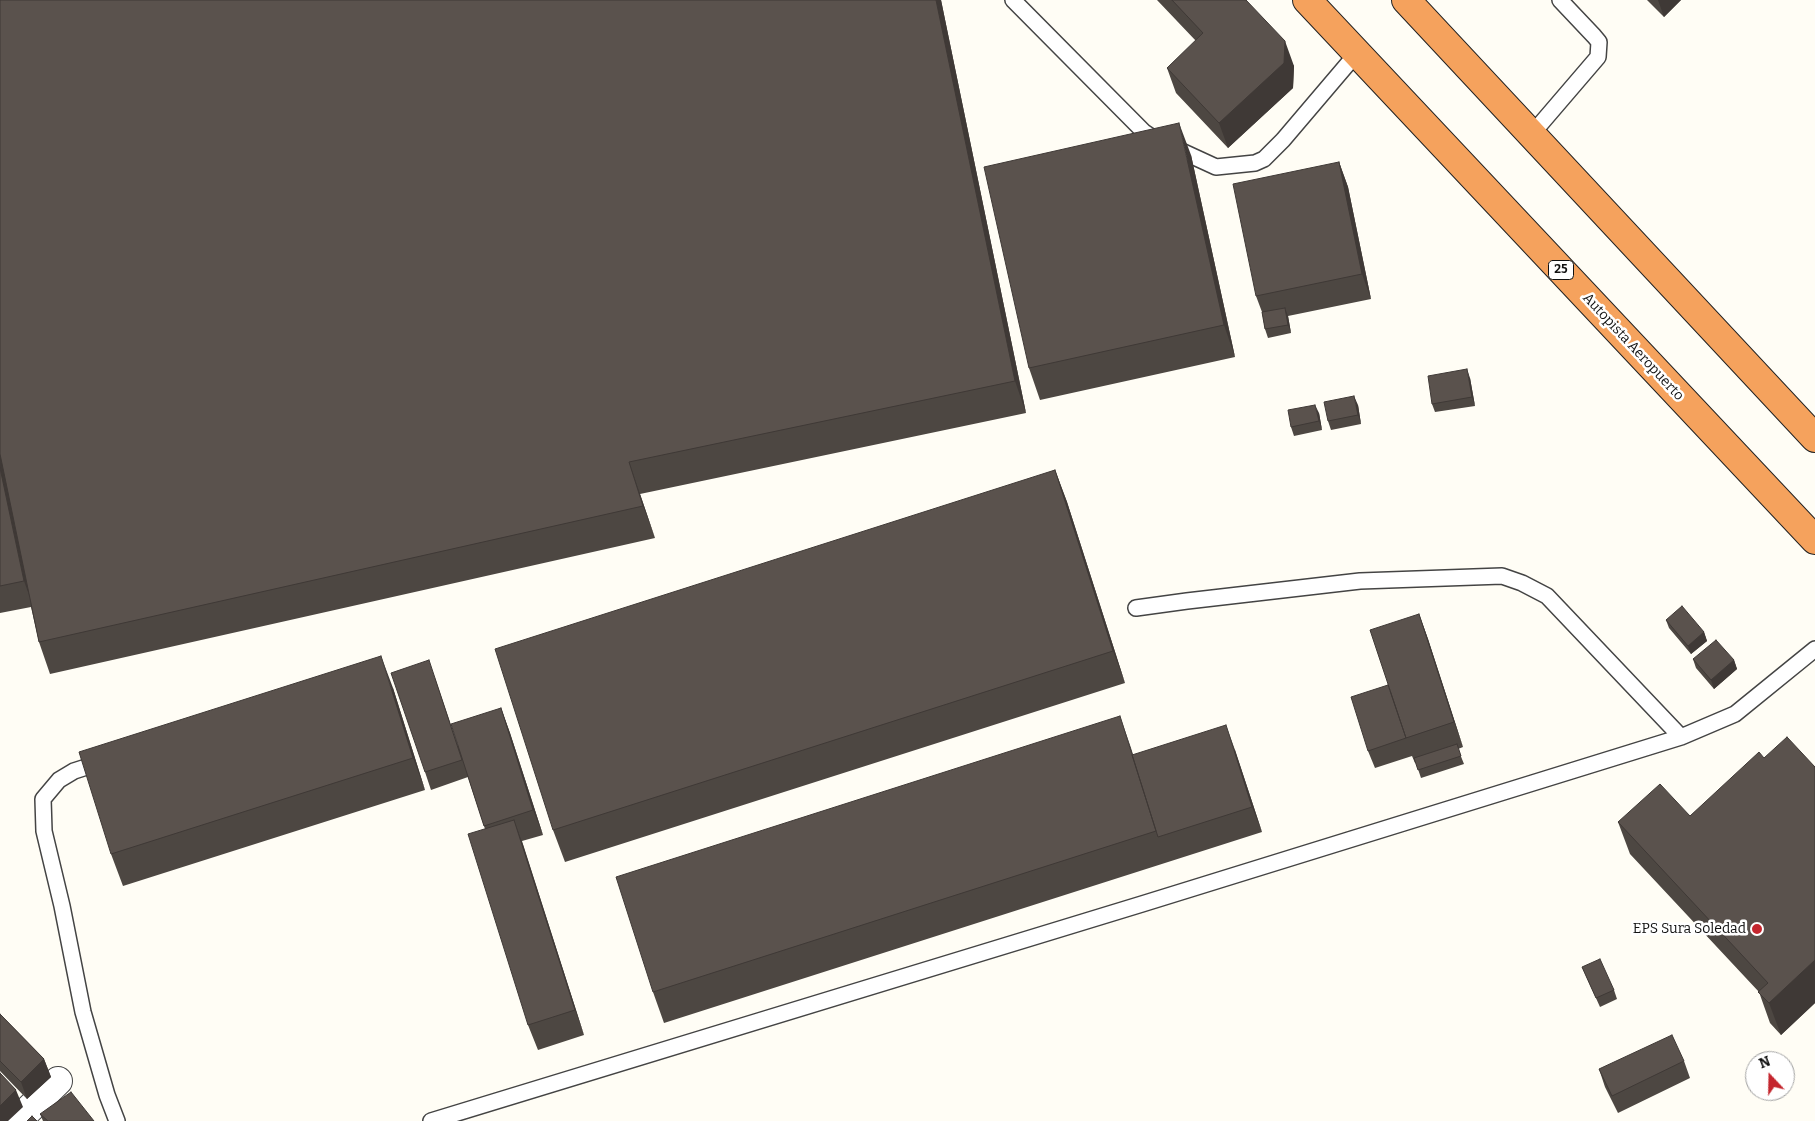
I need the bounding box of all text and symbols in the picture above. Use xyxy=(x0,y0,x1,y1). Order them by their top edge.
road number: 25 xyxy=(1548,260,1574,280)
street label: Autopista Aeropuerto xyxy=(1579,290,1687,404)
place label: EPS Sura Soledad xyxy=(1633,921,1746,937)
marker: EPS Sura Soledad xyxy=(1750,922,1764,936)
north arrow xyxy=(1745,1051,1795,1101)
text: N xyxy=(1757,1053,1773,1072)

